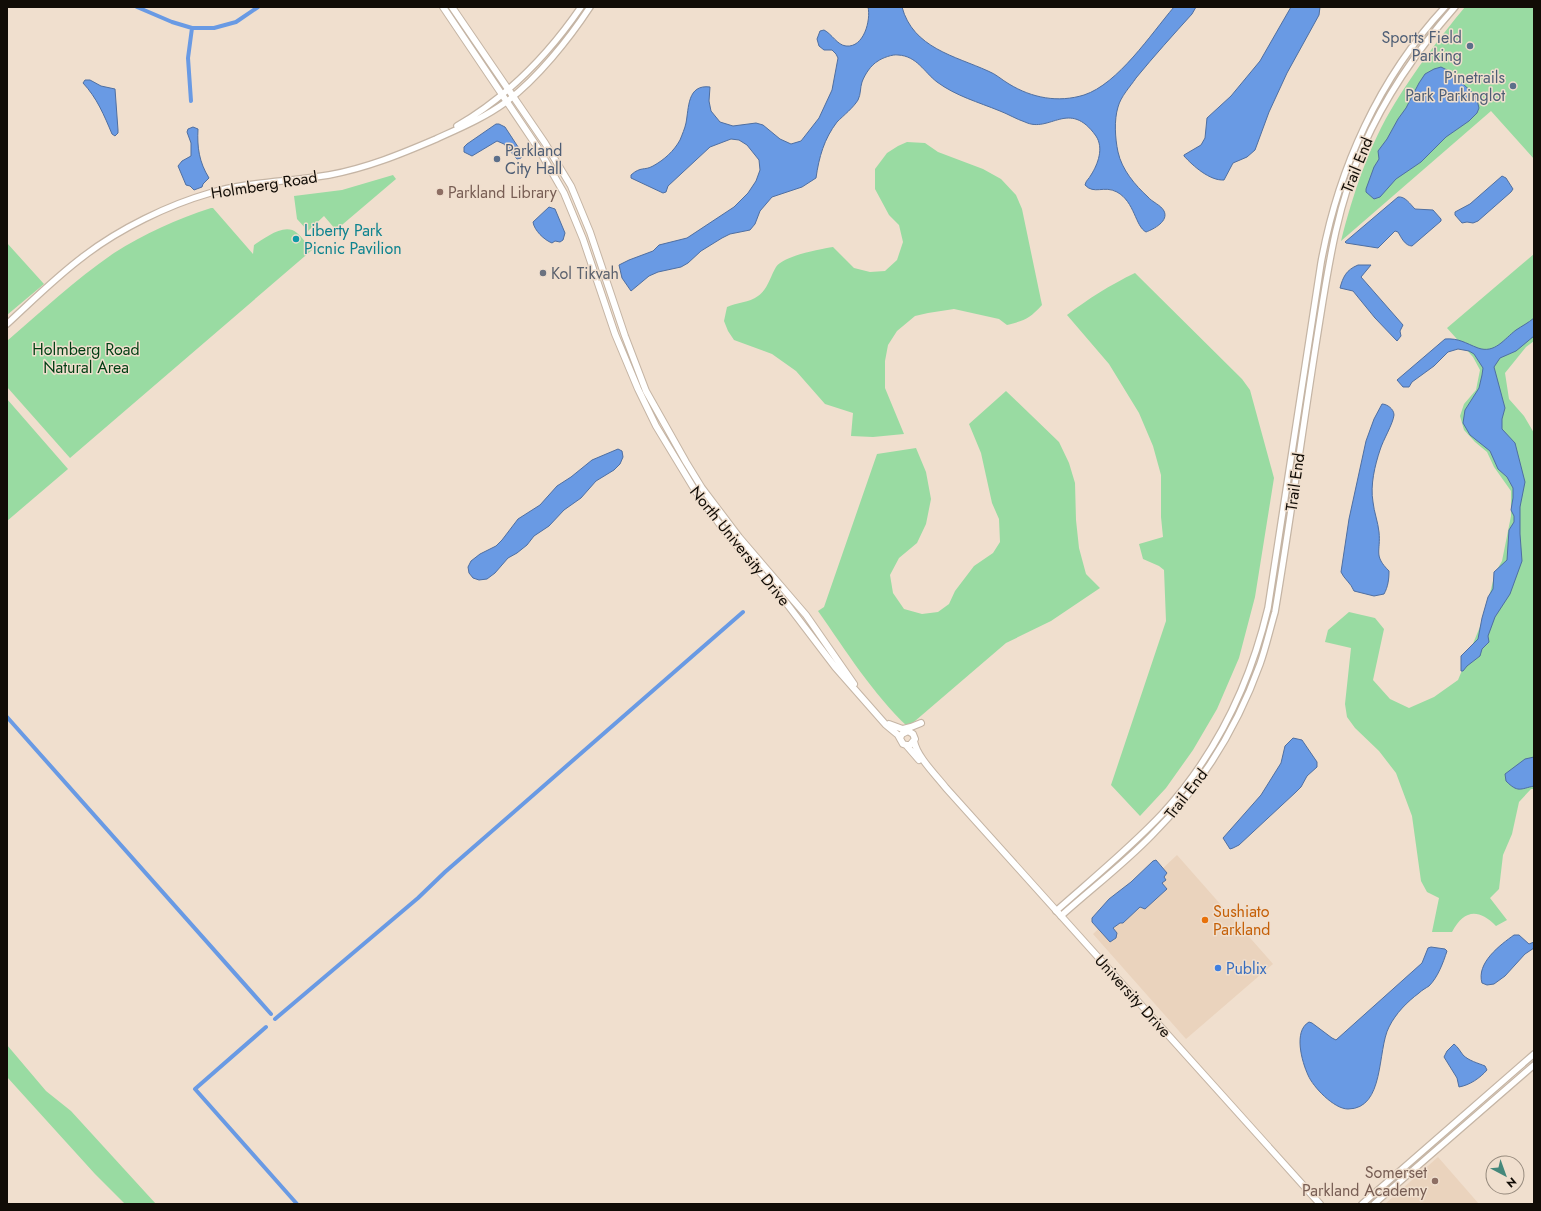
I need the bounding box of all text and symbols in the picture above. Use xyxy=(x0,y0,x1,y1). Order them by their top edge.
place label: Sports Field Parking xyxy=(1382,26,1462,67)
marker: Sports Field Parking xyxy=(1465,41,1475,51)
place label: Pinetrails Park Parkinglot xyxy=(1405,66,1505,107)
marker: Pinetrails Park Parkinglot xyxy=(1508,81,1518,91)
street label: Trail End xyxy=(1335,134,1379,196)
place label: Parkland City Hall xyxy=(505,139,562,180)
marker: Parkland City Hall xyxy=(492,154,502,164)
street label: Holmberg Road xyxy=(209,165,319,205)
place label: Parkland Library xyxy=(448,181,558,204)
marker: Parkland Library xyxy=(435,187,445,197)
place label: Liberty Park Picnic Pavilion xyxy=(304,219,402,260)
marker: Liberty Park Picnic Pavilion xyxy=(291,234,301,244)
place label: Kol Tikvah xyxy=(551,262,619,285)
marker: Kol Tikvah xyxy=(538,268,548,278)
park label: Holmberg Road Natural Area xyxy=(32,338,140,379)
street label: Trail End xyxy=(1280,452,1310,512)
street label: North University Drive xyxy=(684,481,796,611)
street label: Trail End xyxy=(1159,764,1213,824)
place label: Sushiato Parkland xyxy=(1213,900,1270,941)
marker: Sushiato Parkland xyxy=(1200,915,1210,925)
street label: University Drive xyxy=(1089,949,1177,1043)
place label: Publix xyxy=(1226,957,1267,980)
marker: Publix xyxy=(1213,963,1223,973)
north arrow xyxy=(1485,1155,1525,1195)
place label: Somerset Parkland Academy xyxy=(1302,1161,1428,1202)
text: N xyxy=(1503,1174,1520,1191)
marker: Somerset Parkland Academy xyxy=(1430,1176,1440,1186)

